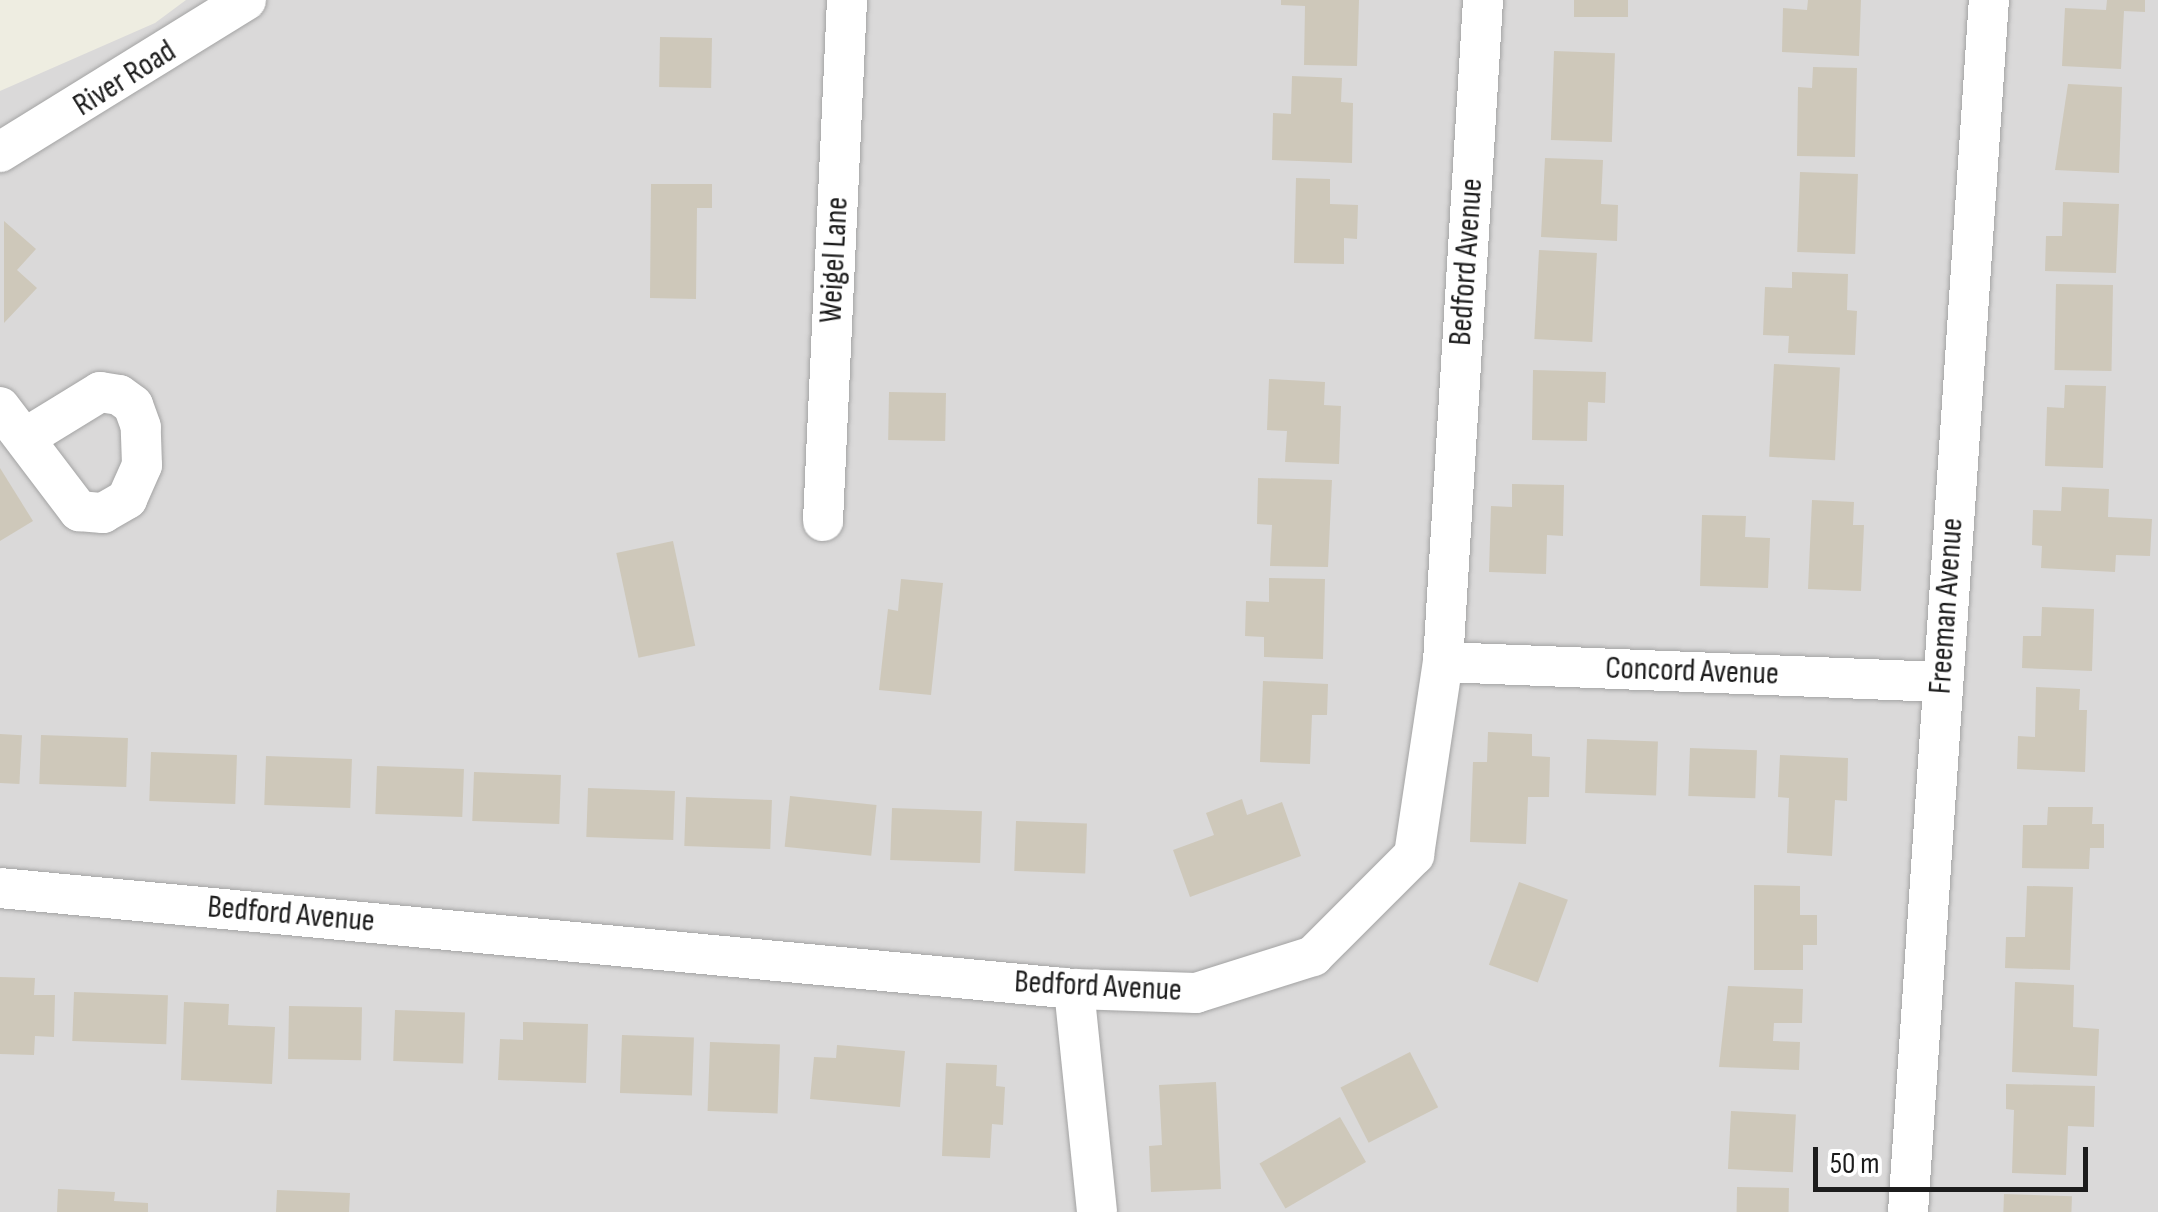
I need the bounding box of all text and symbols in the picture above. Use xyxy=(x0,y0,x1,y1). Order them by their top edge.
street label: River Road xyxy=(67,33,183,125)
street label: Bedford Avenue xyxy=(1442,177,1492,347)
street label: Weigel Lane xyxy=(813,196,857,324)
street label: Freeman Avenue xyxy=(1922,517,1972,695)
street label: Concord Avenue xyxy=(1605,650,1779,694)
street label: Bedford Avenue xyxy=(206,889,376,941)
street label: Bedford Avenue xyxy=(1013,963,1183,1011)
scale bar xyxy=(1818,1127,2093,1189)
text: 50 m xyxy=(1830,1146,1879,1182)

